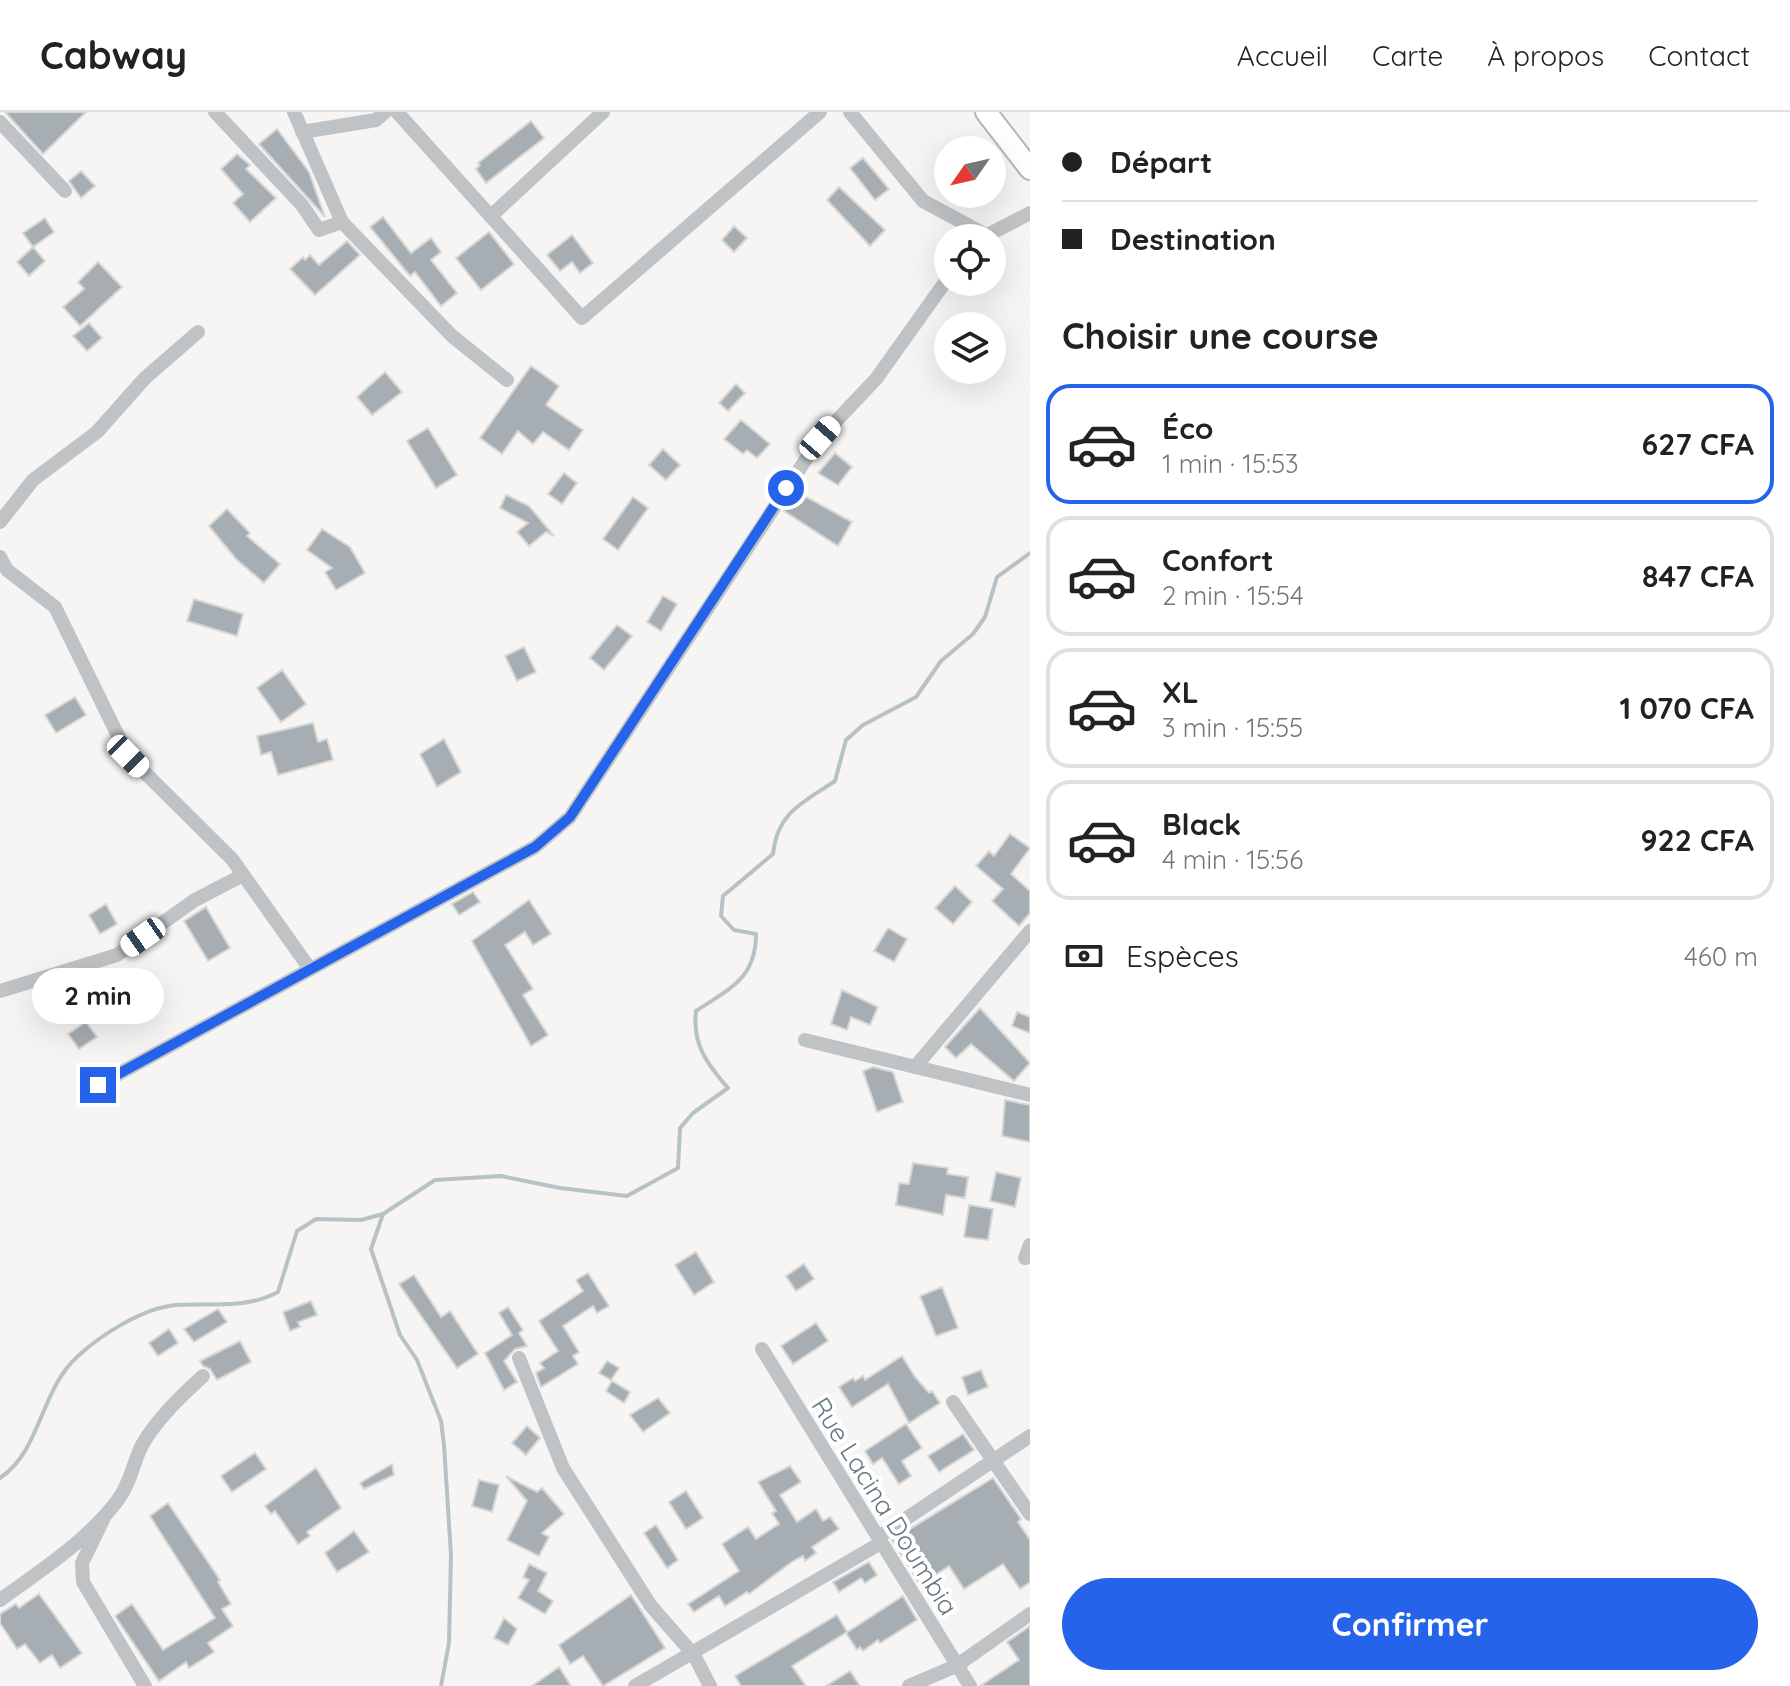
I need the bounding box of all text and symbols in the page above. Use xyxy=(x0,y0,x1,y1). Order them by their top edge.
text: Cabway xyxy=(40,31,187,79)
text: Accueil xyxy=(1237,38,1328,73)
text: Carte xyxy=(1372,38,1443,73)
text: À propos xyxy=(1487,38,1604,73)
text: Contact xyxy=(1648,38,1750,73)
north arrow xyxy=(934,136,1006,208)
map controls xyxy=(934,136,1006,384)
text: Départ xyxy=(1110,143,1212,181)
text: Destination xyxy=(1110,220,1276,258)
button: locate xyxy=(934,224,1006,296)
button: layers xyxy=(934,312,1006,384)
text: Choisir une course xyxy=(1062,313,1379,358)
icon: car xyxy=(1066,408,1138,480)
text: Éco xyxy=(1162,409,1213,447)
car xyxy=(795,412,845,464)
text: 627 CFA xyxy=(1642,425,1754,463)
text: 1 min · 15:53 xyxy=(1162,447,1299,480)
route start xyxy=(768,470,804,506)
icon: car xyxy=(1066,540,1138,612)
text: Confort xyxy=(1162,541,1274,579)
text: 847 CFA xyxy=(1642,557,1754,595)
text: 2 min · 15:54 xyxy=(1162,579,1304,612)
icon: car xyxy=(1066,672,1138,744)
text: XL xyxy=(1162,673,1199,711)
text: 1 070 CFA xyxy=(1620,689,1754,727)
text: 3 min · 15:55 xyxy=(1162,711,1303,744)
car xyxy=(103,731,153,781)
icon: car xyxy=(1066,804,1138,876)
text: Black xyxy=(1162,805,1241,843)
text: 922 CFA xyxy=(1641,821,1754,859)
text: 4 min · 15:56 xyxy=(1162,843,1303,876)
car xyxy=(116,913,170,961)
icon: cash xyxy=(1062,934,1106,978)
text: Espèces xyxy=(1126,937,1239,975)
text: 460 m xyxy=(1684,940,1758,973)
callout: 2 min xyxy=(32,969,164,1025)
text: 2 min xyxy=(64,979,132,1012)
route end xyxy=(80,1067,116,1103)
street label: Rue Lacina Doumbia xyxy=(805,1391,965,1621)
button: Confirmer xyxy=(1062,1578,1758,1670)

